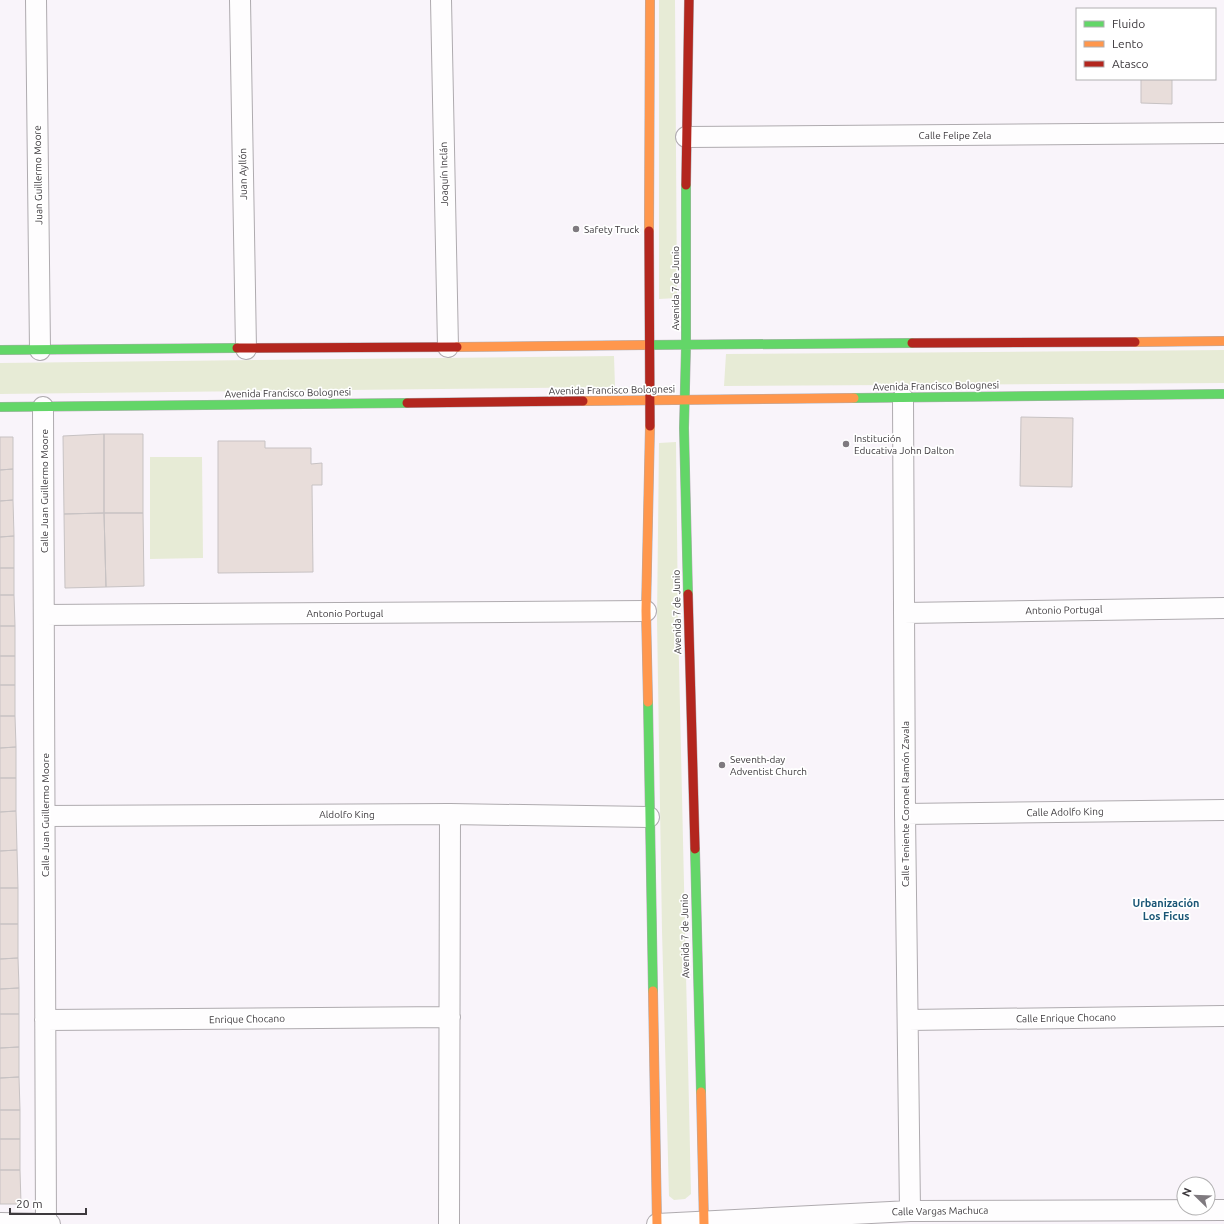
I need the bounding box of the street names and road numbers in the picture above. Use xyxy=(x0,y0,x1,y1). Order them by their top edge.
street label: Juan Guillermo Moore xyxy=(32,125,44,225)
street label: Calle Felipe Zela xyxy=(919,130,991,141)
street label: Joaquín Inclán xyxy=(438,142,450,206)
street label: Juan Ayllón xyxy=(237,148,249,200)
street label: Avenida 7 de Junio xyxy=(670,246,681,330)
street label: Avenida Francisco Bolognesi xyxy=(873,379,999,393)
street label: Avenida Francisco Bolognesi xyxy=(549,383,675,397)
street label: Avenida Francisco Bolognesi xyxy=(225,386,351,400)
street label: Calle Juan Guillermo Moore xyxy=(39,429,50,553)
street label: Avenida 7 de Junio xyxy=(671,570,683,654)
street label: Antonio Portugal xyxy=(1025,604,1103,616)
street label: Antonio Portugal xyxy=(307,608,384,619)
street label: Calle Teniente Coronel Ramón Zavala xyxy=(900,721,911,887)
street label: Calle Juan Guillermo Moore xyxy=(40,753,51,877)
street label: Calle Adolfo King xyxy=(1026,806,1104,818)
street label: Aldolfo King xyxy=(319,809,375,820)
street label: Avenida 7 de Junio xyxy=(679,894,691,978)
street label: Calle Enrique Chocano xyxy=(1016,1012,1116,1024)
street label: Enrique Chocano xyxy=(209,1013,285,1025)
street label: Calle Vargas Machuca xyxy=(892,1205,988,1217)

